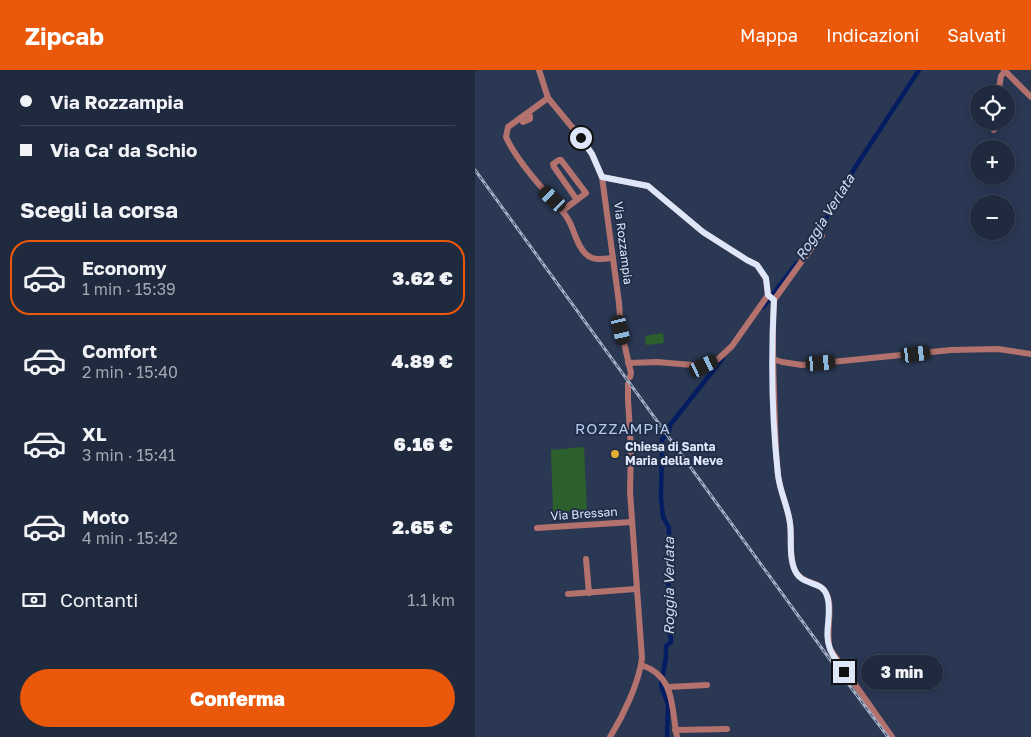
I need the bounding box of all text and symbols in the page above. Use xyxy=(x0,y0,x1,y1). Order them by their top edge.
text: Zipcab xyxy=(25,21,104,50)
text: Mappa xyxy=(740,24,798,46)
text: Indicazioni xyxy=(826,24,919,46)
text: Salvati xyxy=(947,24,1006,46)
map controls xyxy=(970,85,1015,240)
button: locate xyxy=(970,85,1015,130)
text: Via Rozzampia xyxy=(50,90,184,113)
route start xyxy=(570,127,592,149)
text: Via Ca' da Schio xyxy=(50,138,197,161)
button: + xyxy=(970,140,1015,185)
water label: Roggia Verlata xyxy=(791,170,858,263)
car xyxy=(536,183,569,215)
button: − xyxy=(970,195,1015,240)
text: Scegli la corsa xyxy=(20,196,178,223)
street label: Via Rozzampia xyxy=(611,201,636,285)
icon: car xyxy=(22,255,67,300)
text: Economy xyxy=(82,256,167,279)
text: 3.62 € xyxy=(392,266,453,289)
text: 1 min · 15:39 xyxy=(82,279,176,299)
car xyxy=(610,314,631,346)
icon: car xyxy=(22,338,67,383)
text: Comfort xyxy=(82,339,157,362)
car xyxy=(900,345,931,363)
text: 4.89 € xyxy=(391,349,453,372)
car xyxy=(687,353,720,379)
car xyxy=(805,354,836,372)
text: 2 min · 15:40 xyxy=(82,362,178,382)
district label: ROZZAMPIA xyxy=(575,419,671,437)
icon: car xyxy=(22,421,67,466)
text: XL xyxy=(82,422,107,445)
text: 6.16 € xyxy=(394,432,453,455)
place label: Chiesa di Santa Maria della Neve xyxy=(625,439,723,468)
text: 3 min · 15:41 xyxy=(82,445,176,465)
marker: Chiesa di Santa Maria della Neve xyxy=(609,448,621,460)
icon: car xyxy=(22,504,67,549)
street label: Via Bressan xyxy=(550,504,618,523)
text: Moto xyxy=(82,505,129,528)
text: 2.65 € xyxy=(392,515,453,538)
text: 4 min · 15:42 xyxy=(82,528,178,548)
water label: Roggia Verlata xyxy=(660,536,677,635)
icon: cash xyxy=(20,586,48,614)
text: Contanti xyxy=(60,588,138,611)
text: 1.1 km xyxy=(407,590,455,610)
callout: 3 min xyxy=(861,654,944,690)
route end xyxy=(833,661,855,683)
text: 3 min xyxy=(881,662,923,682)
button: Conferma xyxy=(20,669,455,727)

